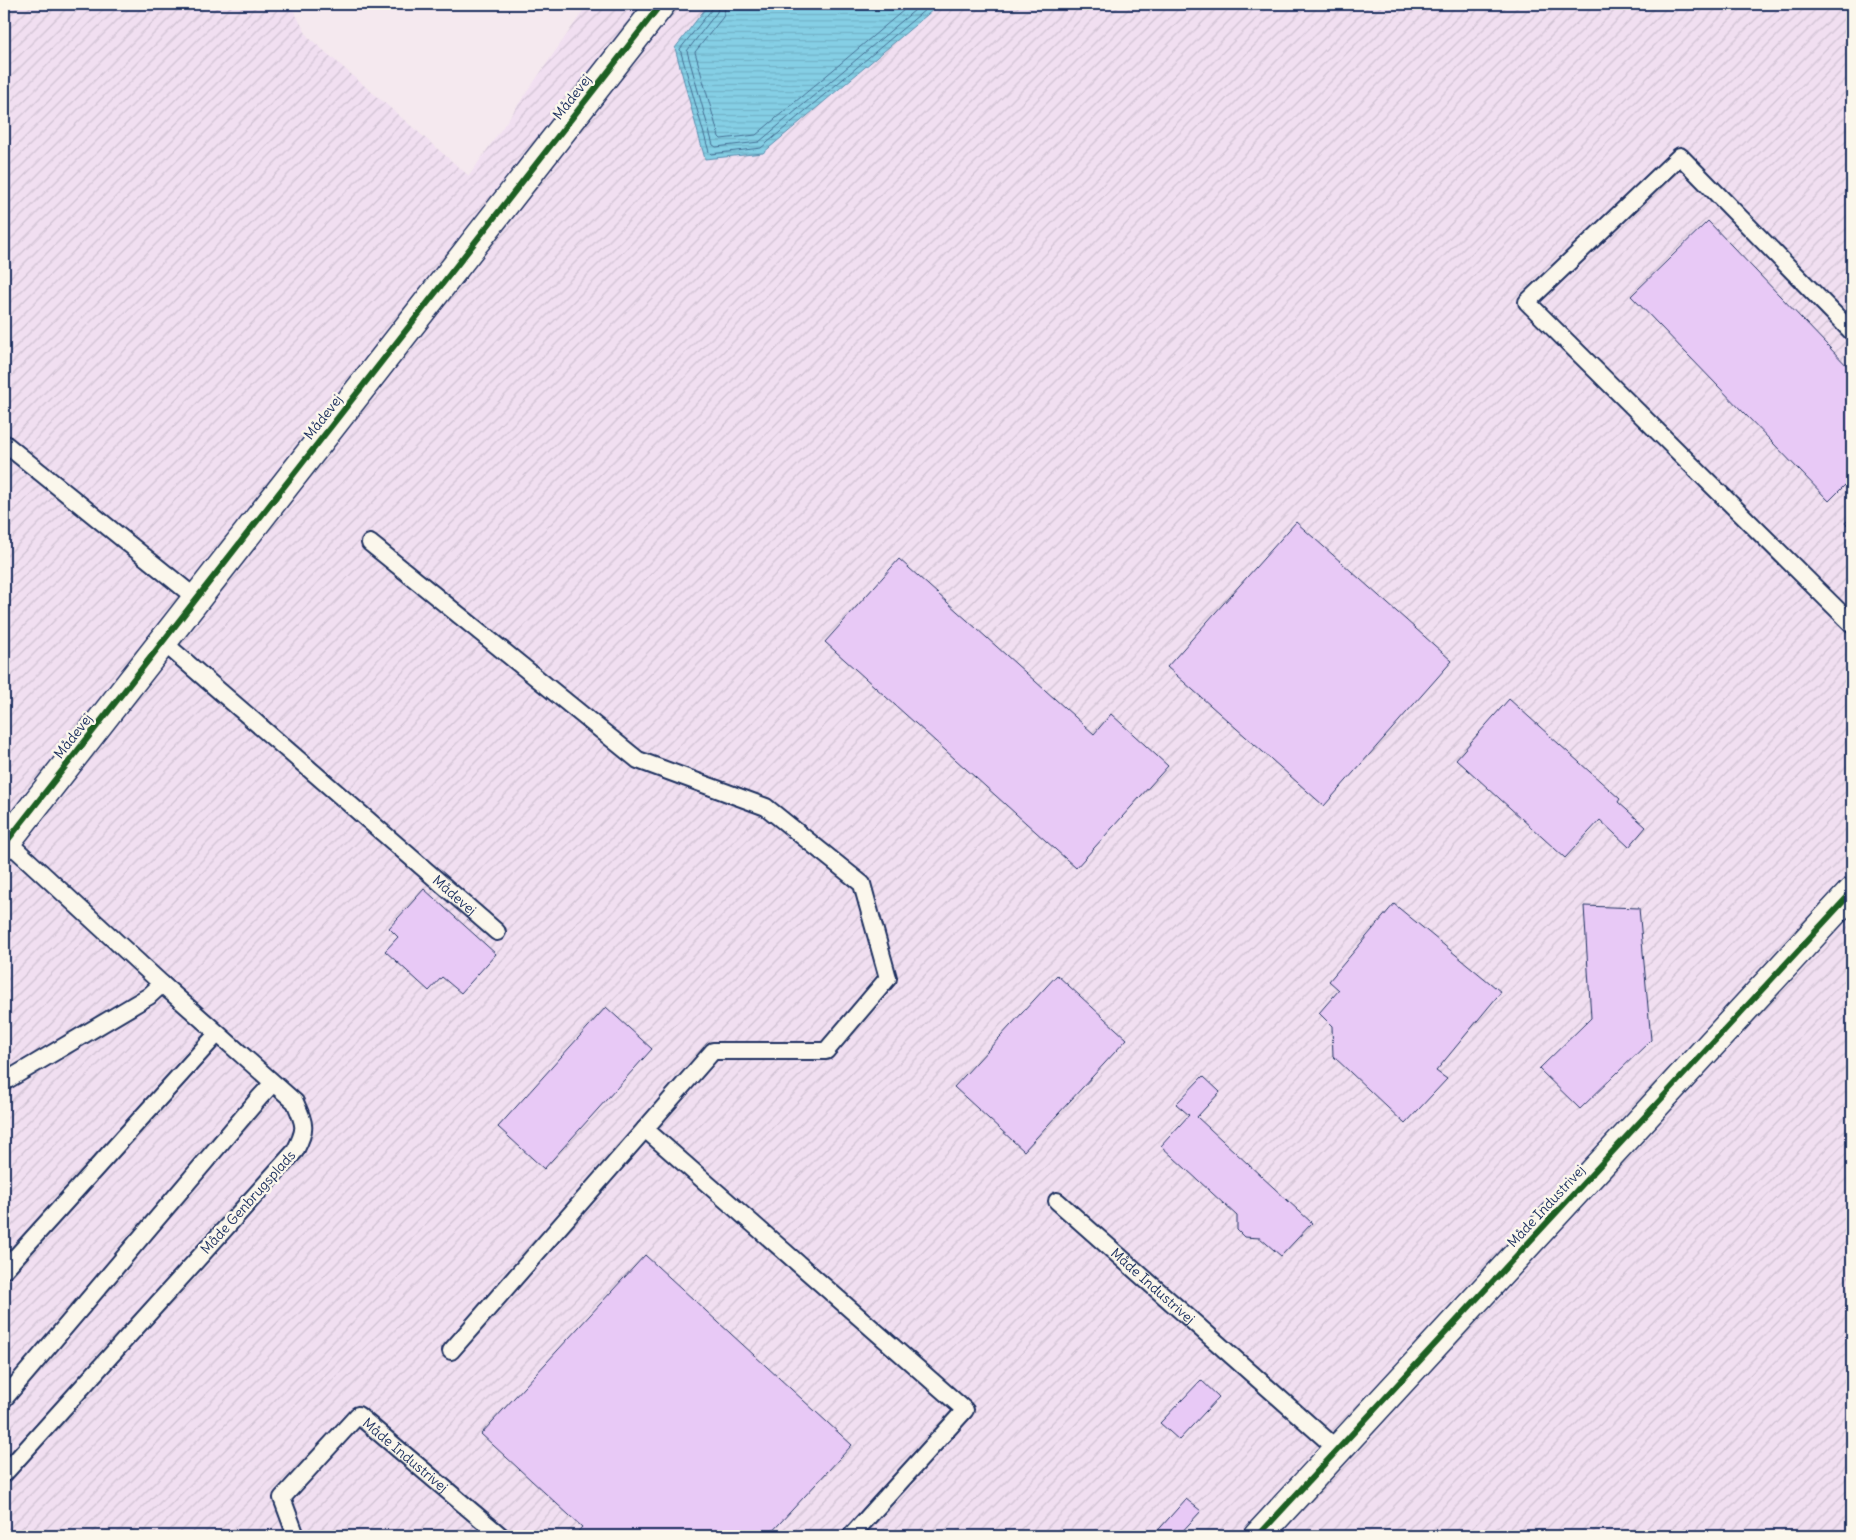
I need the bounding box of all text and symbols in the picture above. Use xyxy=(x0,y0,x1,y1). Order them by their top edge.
street label: Mådevej xyxy=(549,71,595,123)
street label: Mådevej xyxy=(300,391,346,443)
street label: Mådevej xyxy=(50,710,96,762)
street label: Mådevej xyxy=(429,871,480,919)
street label: Måde Genbrugsplads xyxy=(197,1146,299,1258)
street label: Måde Industrivej xyxy=(1503,1161,1589,1251)
street label: Måde Industrivej xyxy=(1107,1244,1199,1328)
street label: Måde Industrivej xyxy=(359,1414,452,1496)

